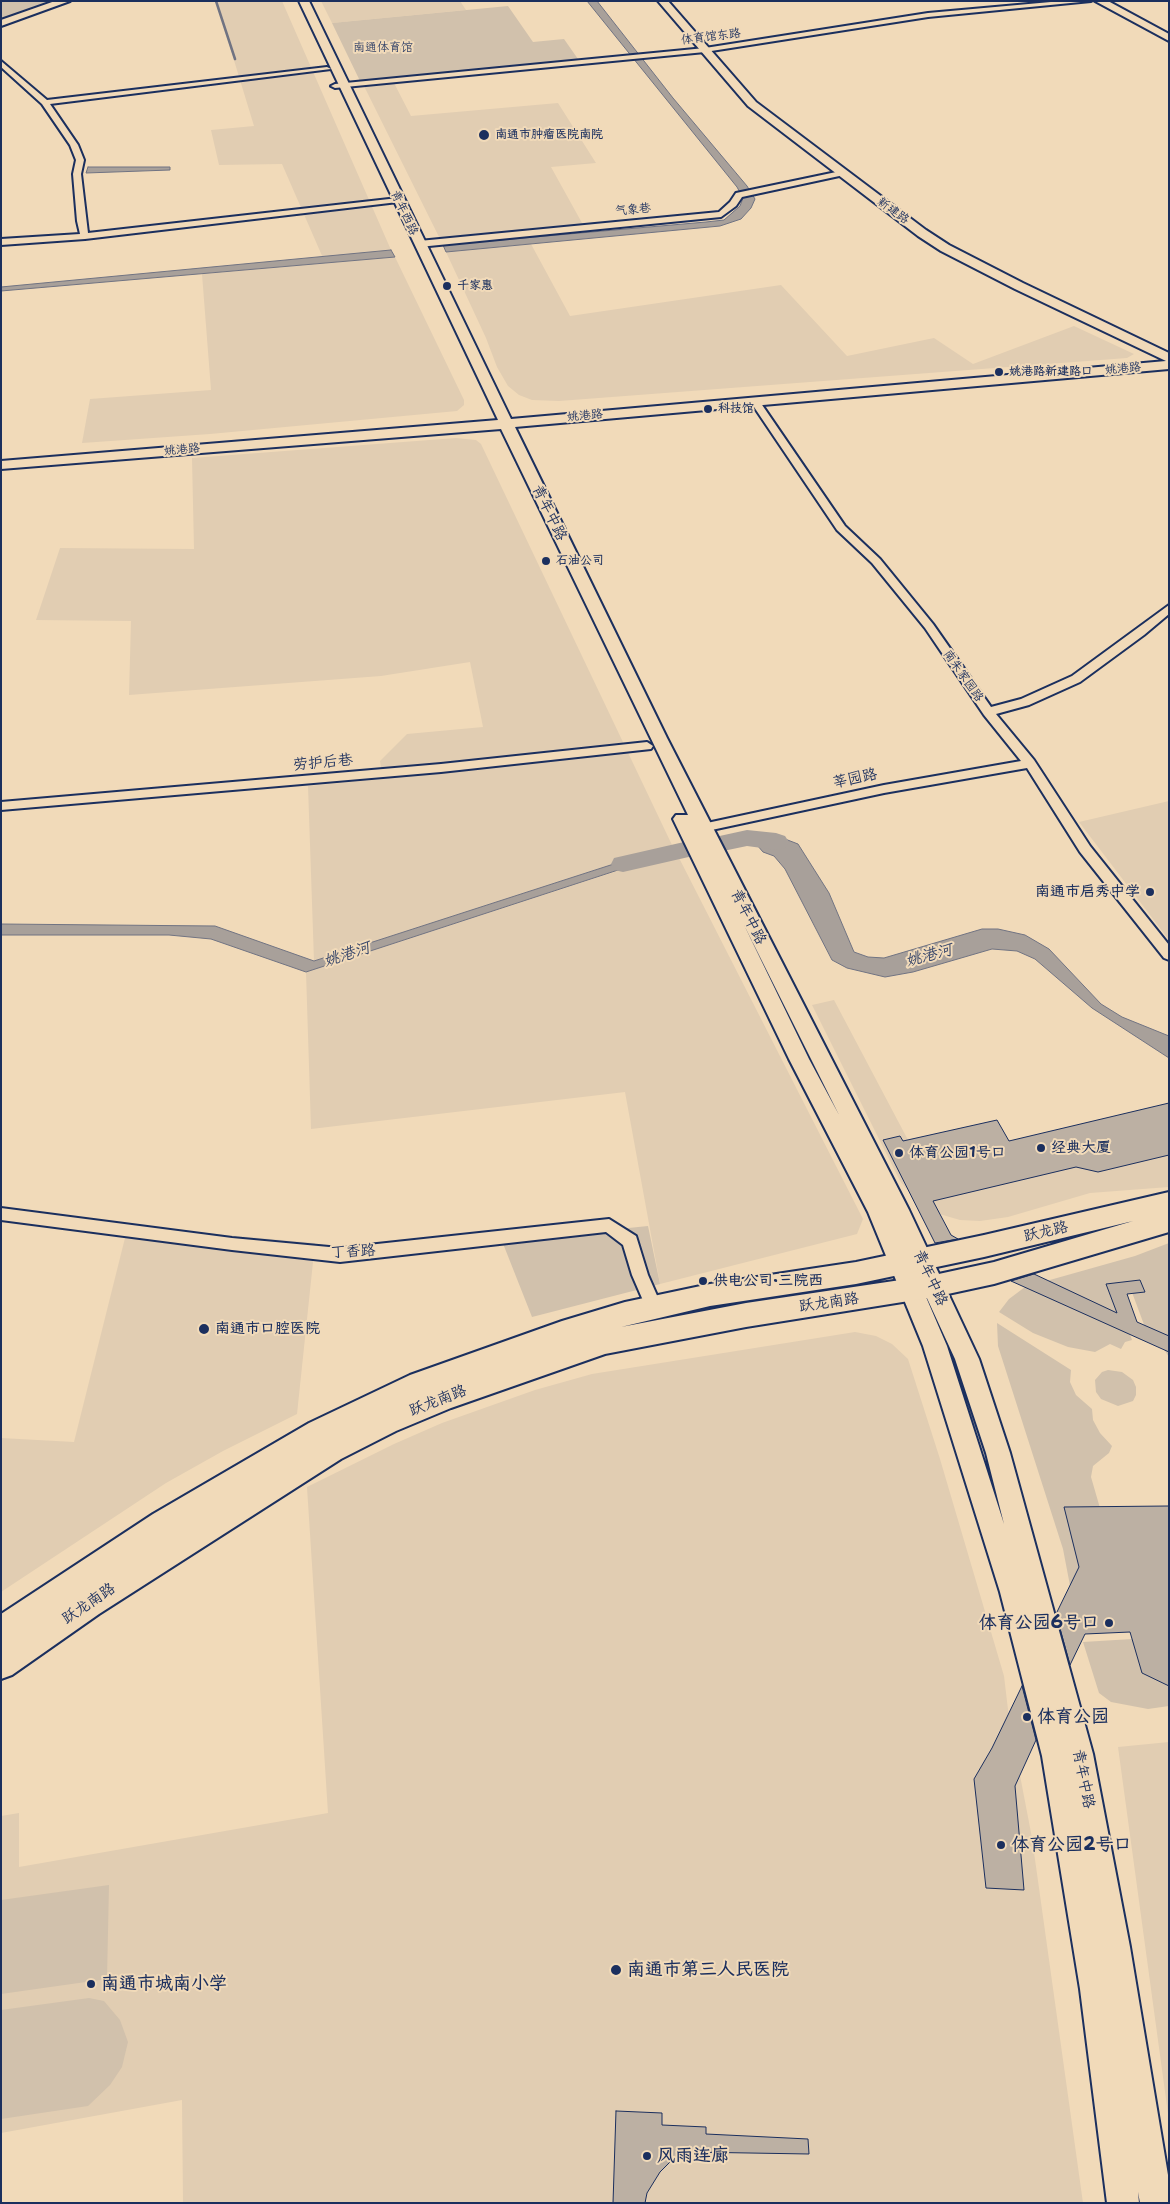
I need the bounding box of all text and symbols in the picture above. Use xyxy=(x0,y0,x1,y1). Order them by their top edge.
street label: 体育馆东路 xyxy=(680,26,742,48)
park label: 南通体育馆 xyxy=(353,41,413,55)
marker: 南通市肿瘤医院南院 xyxy=(477,128,491,142)
place label: 南通市肿瘤医院南院 xyxy=(495,128,603,142)
street label: 青年西路 xyxy=(387,188,421,238)
street label: 新建路 xyxy=(874,195,912,227)
street label: 气象巷 xyxy=(614,201,652,219)
place label: 千家惠 xyxy=(457,279,493,293)
marker: 千家惠 xyxy=(441,280,453,292)
street label: 姚港路 xyxy=(1104,360,1142,378)
place label: 姚港路新建路口 xyxy=(1009,365,1093,379)
marker: 姚港路新建路口 xyxy=(993,366,1005,378)
place label: 科技馆 xyxy=(718,402,754,416)
marker: 科技馆 xyxy=(702,403,714,415)
street label: 姚港路 xyxy=(566,407,604,425)
street label: 姚港路 xyxy=(163,441,201,459)
street label: 青年中路 xyxy=(528,482,570,544)
place label: 石油公司 xyxy=(556,554,604,568)
marker: 石油公司 xyxy=(540,555,552,567)
street label: 南朱家园路 xyxy=(940,647,986,705)
street label: 劳护后巷 xyxy=(292,751,354,775)
street label: 莘园路 xyxy=(831,766,879,792)
place label: 南通市启秀中学 xyxy=(1035,883,1140,901)
street label: 青年中路 xyxy=(726,886,770,948)
marker: 南通市启秀中学 xyxy=(1144,886,1156,898)
water label: 姚港河 xyxy=(321,938,373,972)
water label: 姚港河 xyxy=(903,941,955,971)
place label: 经典大厦 xyxy=(1051,1139,1111,1157)
marker: 经典大厦 xyxy=(1035,1142,1047,1154)
place label: 体育公园1号口 xyxy=(909,1144,1006,1162)
marker: 体育公园1号口 xyxy=(893,1147,905,1159)
street label: 跃龙路 xyxy=(1022,1218,1070,1246)
street label: 丁香路 xyxy=(330,1242,376,1262)
street label: 青年中路 xyxy=(909,1247,951,1309)
place label: 供电公司·三院西 xyxy=(713,1272,823,1290)
marker: 供电公司·三院西 xyxy=(697,1275,709,1287)
street label: 跃龙南路 xyxy=(798,1290,860,1316)
place label: 南通市口腔医院 xyxy=(215,1320,320,1338)
marker: 南通市口腔医院 xyxy=(197,1322,211,1336)
street label: 跃龙南路 xyxy=(407,1382,469,1420)
street label: 跃龙南路 xyxy=(59,1580,119,1628)
place label: 体育公园6号口 xyxy=(978,1612,1099,1634)
marker: 体育公园6号口 xyxy=(1103,1617,1115,1629)
place label: 体育公园 xyxy=(1037,1706,1109,1728)
marker: 体育公园 xyxy=(1021,1711,1033,1723)
street label: 青年中路 xyxy=(1068,1748,1098,1810)
place label: 体育公园2号口 xyxy=(1011,1834,1132,1856)
marker: 体育公园2号口 xyxy=(995,1839,1007,1851)
place label: 南通市第三人民医院 xyxy=(627,1959,789,1981)
marker: 南通市第三人民医院 xyxy=(609,1963,623,1977)
place label: 南通市城南小学 xyxy=(101,1973,227,1995)
marker: 南通市城南小学 xyxy=(85,1978,97,1990)
place label: 风雨连廊 xyxy=(657,2145,729,2167)
marker: 风雨连廊 xyxy=(641,2150,653,2162)

